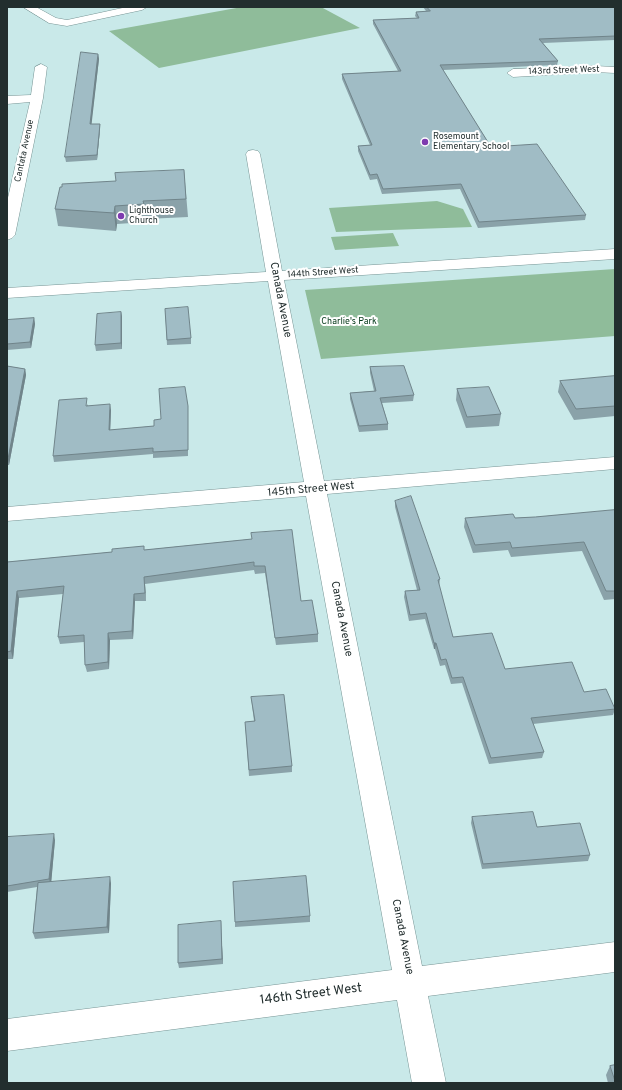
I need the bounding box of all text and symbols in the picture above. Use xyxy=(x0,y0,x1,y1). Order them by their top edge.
street label: 143rd Street West xyxy=(528,64,600,78)
street label: Cantata Avenue xyxy=(13,119,37,183)
place label: Rosemount Elementary School xyxy=(433,132,509,153)
marker: Rosemount Elementary School xyxy=(420,137,430,147)
place label: Lighthouse Church xyxy=(129,206,174,227)
marker: Lighthouse Church xyxy=(116,211,126,221)
street label: Canada Avenue xyxy=(266,261,294,339)
street label: 144th Street West xyxy=(287,265,359,281)
park label: Charlie's Park xyxy=(321,317,377,327)
street label: 145th Street West xyxy=(267,480,355,500)
street label: Canada Avenue xyxy=(327,580,355,658)
street label: Canada Avenue xyxy=(388,898,416,976)
street label: 146th Street West xyxy=(259,981,363,1009)

